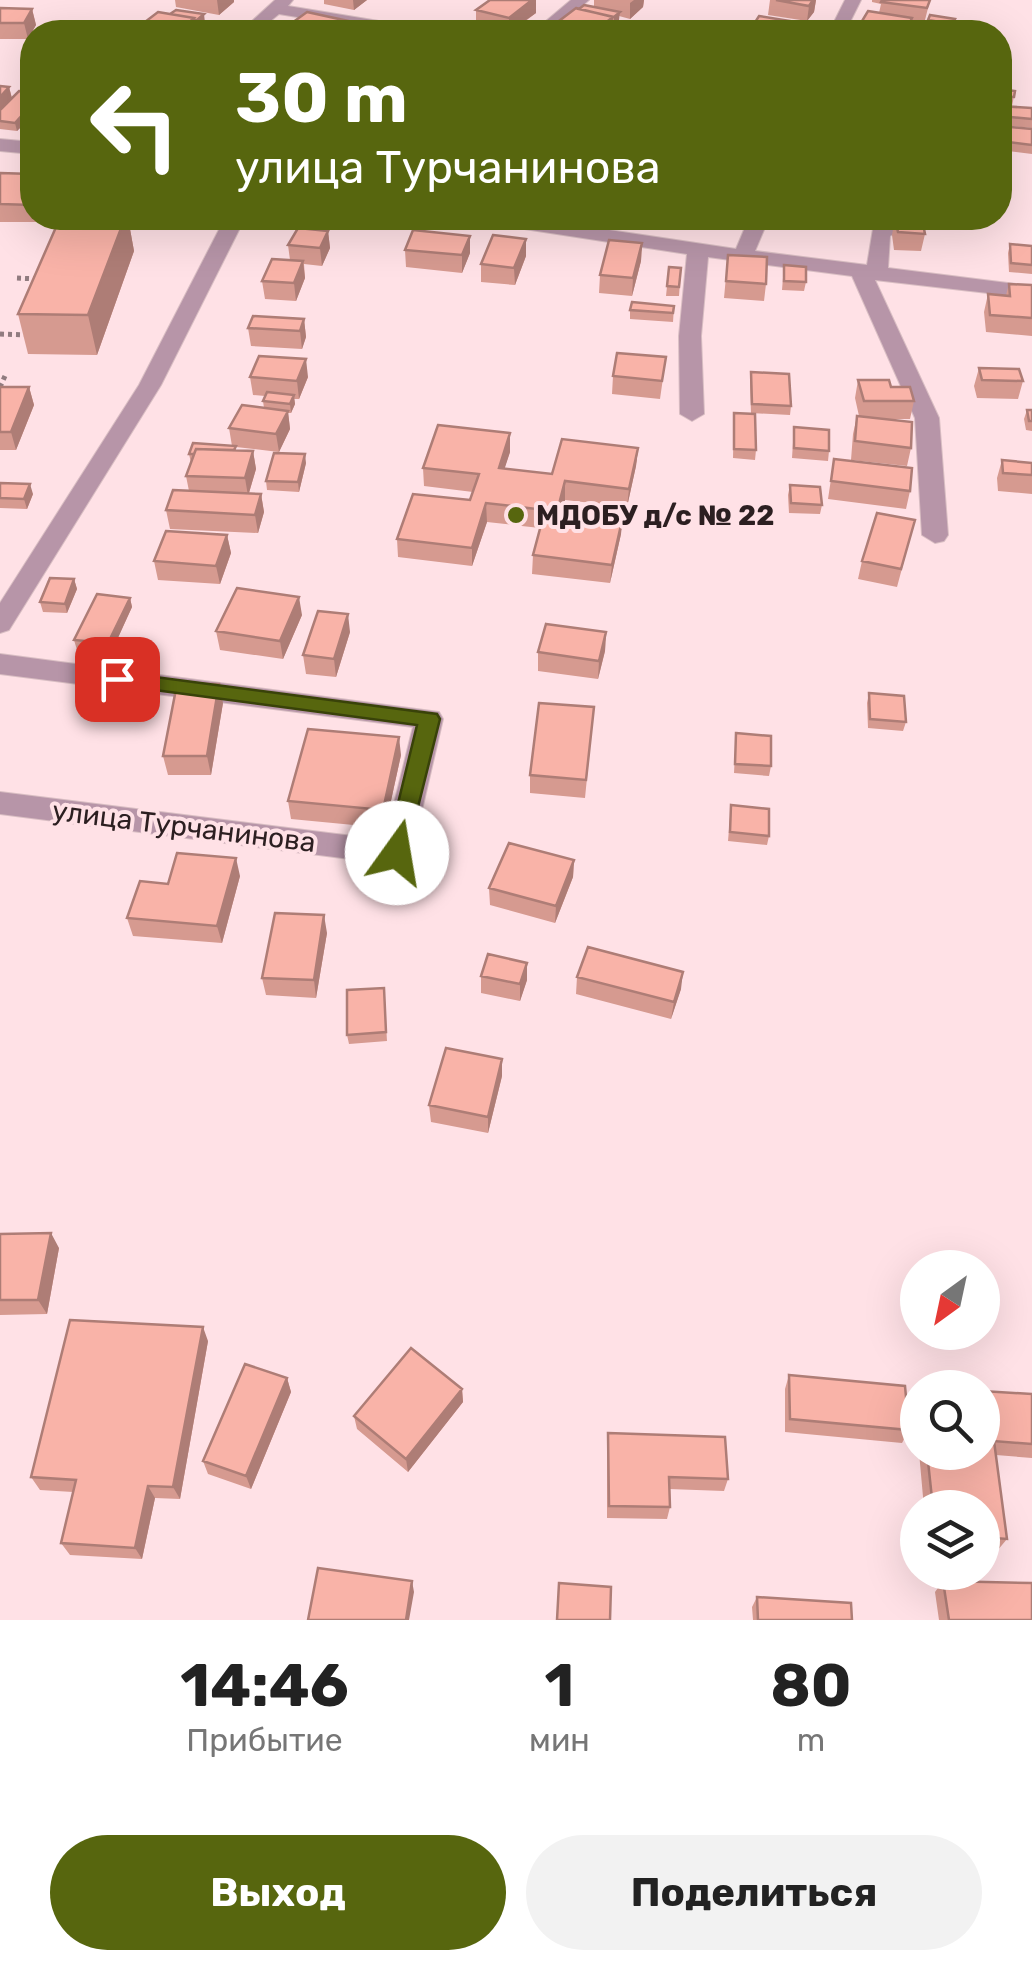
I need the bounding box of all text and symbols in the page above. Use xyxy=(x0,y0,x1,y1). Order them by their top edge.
text: 30 m xyxy=(235,57,408,140)
icon: left xyxy=(70,60,200,190)
text: улица Турчанинова xyxy=(235,141,661,194)
place label: МДОБУ д/с № 22 xyxy=(536,499,774,532)
marker: МДОБУ д/с № 22 xyxy=(505,504,527,526)
pin xyxy=(75,637,160,722)
icon: arrive xyxy=(90,652,145,707)
street label: улица Турчанинова xyxy=(50,794,317,859)
position arrow xyxy=(345,801,449,905)
north arrow xyxy=(900,1250,1000,1350)
map controls xyxy=(900,1250,1000,1590)
button: search xyxy=(900,1370,1000,1470)
button: layers xyxy=(900,1490,1000,1590)
text: 14:46 xyxy=(180,1650,349,1721)
text: 1 xyxy=(545,1650,574,1721)
text: 80 xyxy=(770,1650,852,1721)
text: Прибытие xyxy=(186,1721,343,1759)
text: мин xyxy=(529,1721,590,1759)
text: m xyxy=(797,1721,825,1759)
button: Выход xyxy=(50,1835,506,1950)
button: Поделиться xyxy=(526,1835,982,1950)

